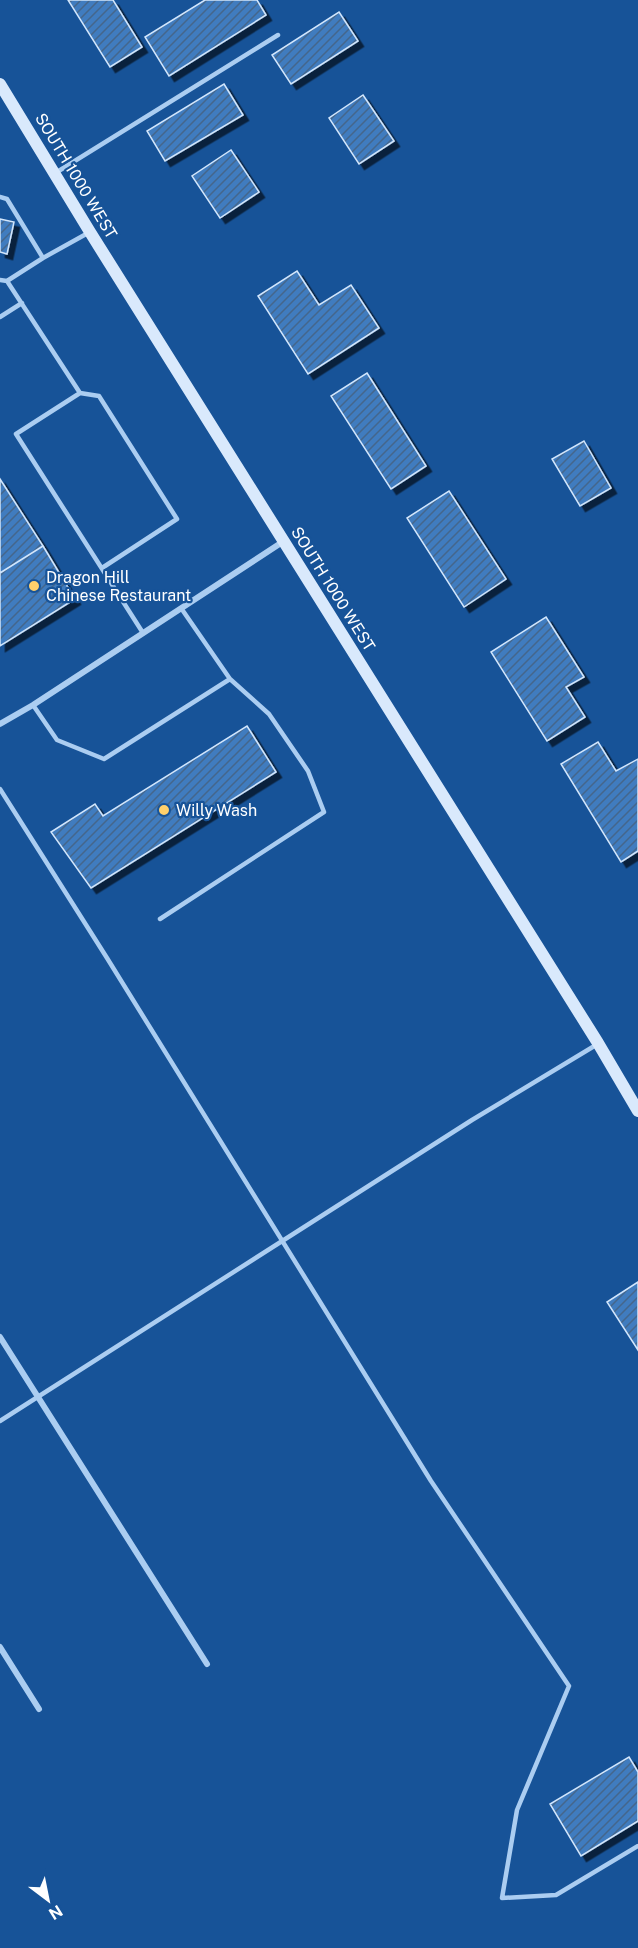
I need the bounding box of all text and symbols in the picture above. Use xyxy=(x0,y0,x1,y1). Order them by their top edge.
street label: SOUTH 1000 WEST xyxy=(31,110,121,243)
street label: SOUTH 1000 WEST xyxy=(287,523,379,655)
place label: Dragon Hill Chinese Restaurant xyxy=(46,568,191,605)
marker: Dragon Hill Chinese Restaurant xyxy=(27,579,41,593)
place label: Willy Wash xyxy=(176,801,257,820)
marker: Willy Wash xyxy=(157,803,171,817)
north arrow xyxy=(18,1870,78,1930)
text: N xyxy=(45,1901,66,1924)

